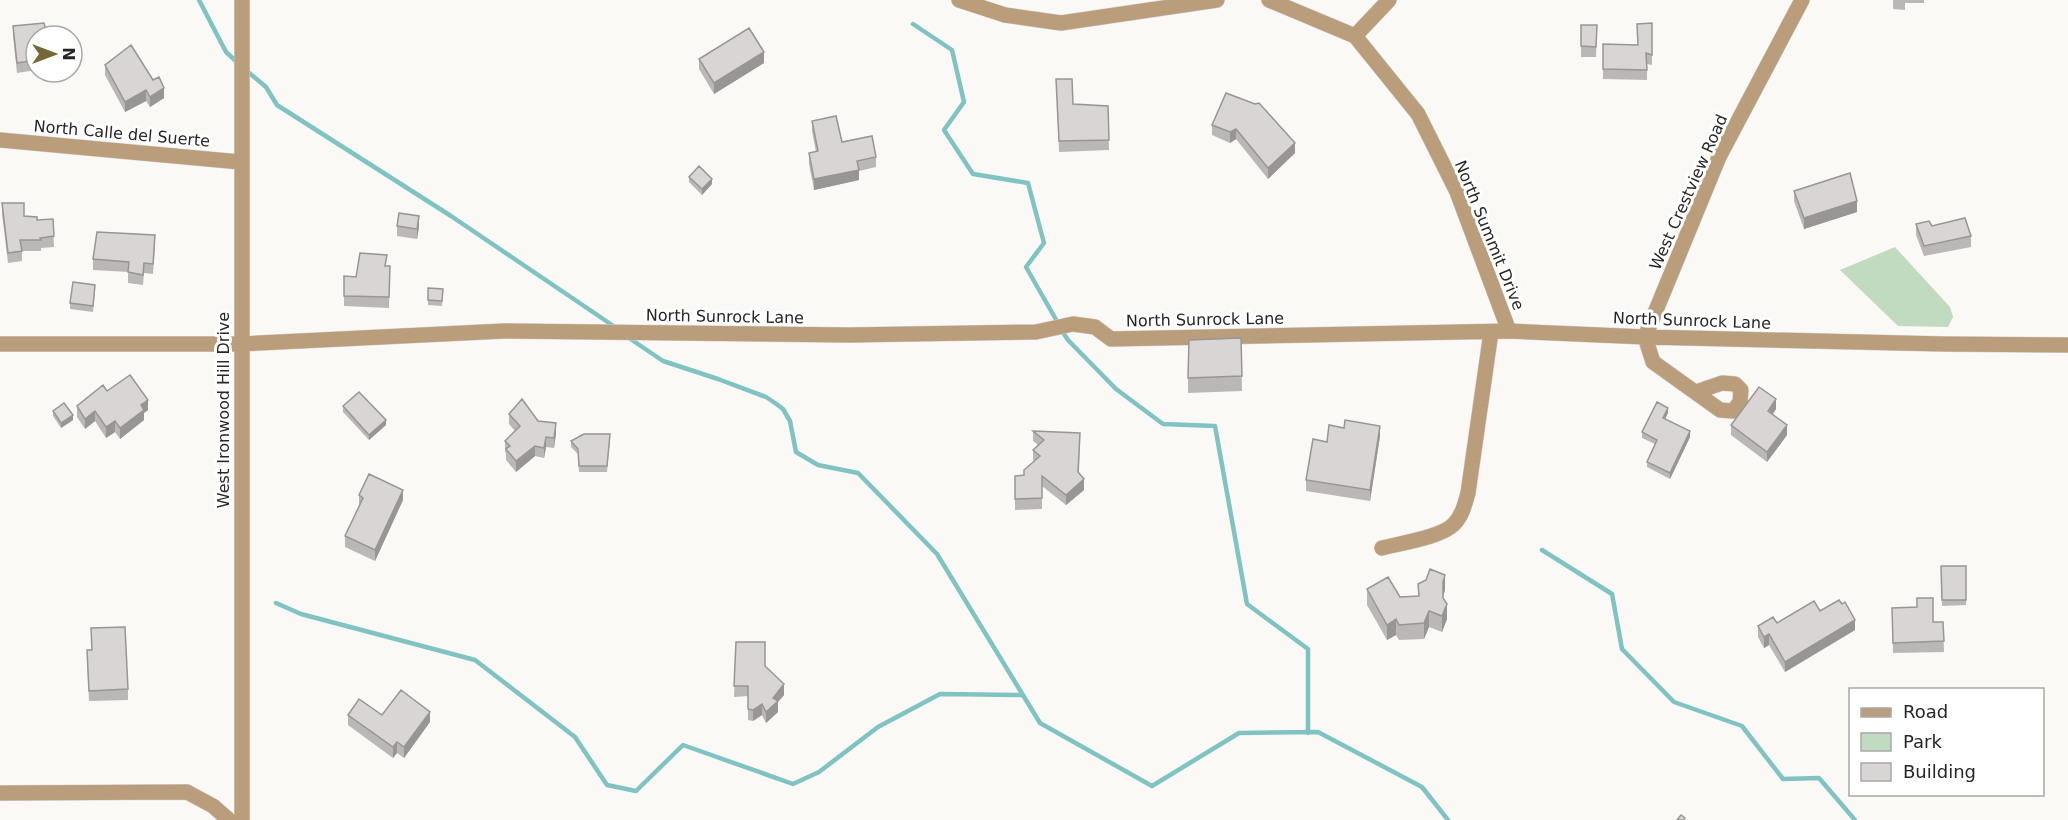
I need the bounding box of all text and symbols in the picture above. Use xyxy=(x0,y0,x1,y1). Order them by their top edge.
north arrow xyxy=(24,24,84,84)
text: N xyxy=(59,47,78,61)
street label: West Crestview Road xyxy=(1646,111,1731,273)
street label: North Calle del Suerte xyxy=(33,116,211,151)
street label: North Summit Drive xyxy=(1451,158,1528,313)
street label: North Sunrock Lane xyxy=(646,306,804,327)
street label: North Sunrock Lane xyxy=(1613,308,1771,333)
street label: North Sunrock Lane xyxy=(1126,309,1284,330)
street label: West Ironwood Hill Drive xyxy=(214,312,233,508)
legend xyxy=(1849,688,2044,796)
text: Road xyxy=(1903,701,1948,722)
text: Park xyxy=(1903,731,1942,752)
text: Building xyxy=(1903,761,1976,782)

